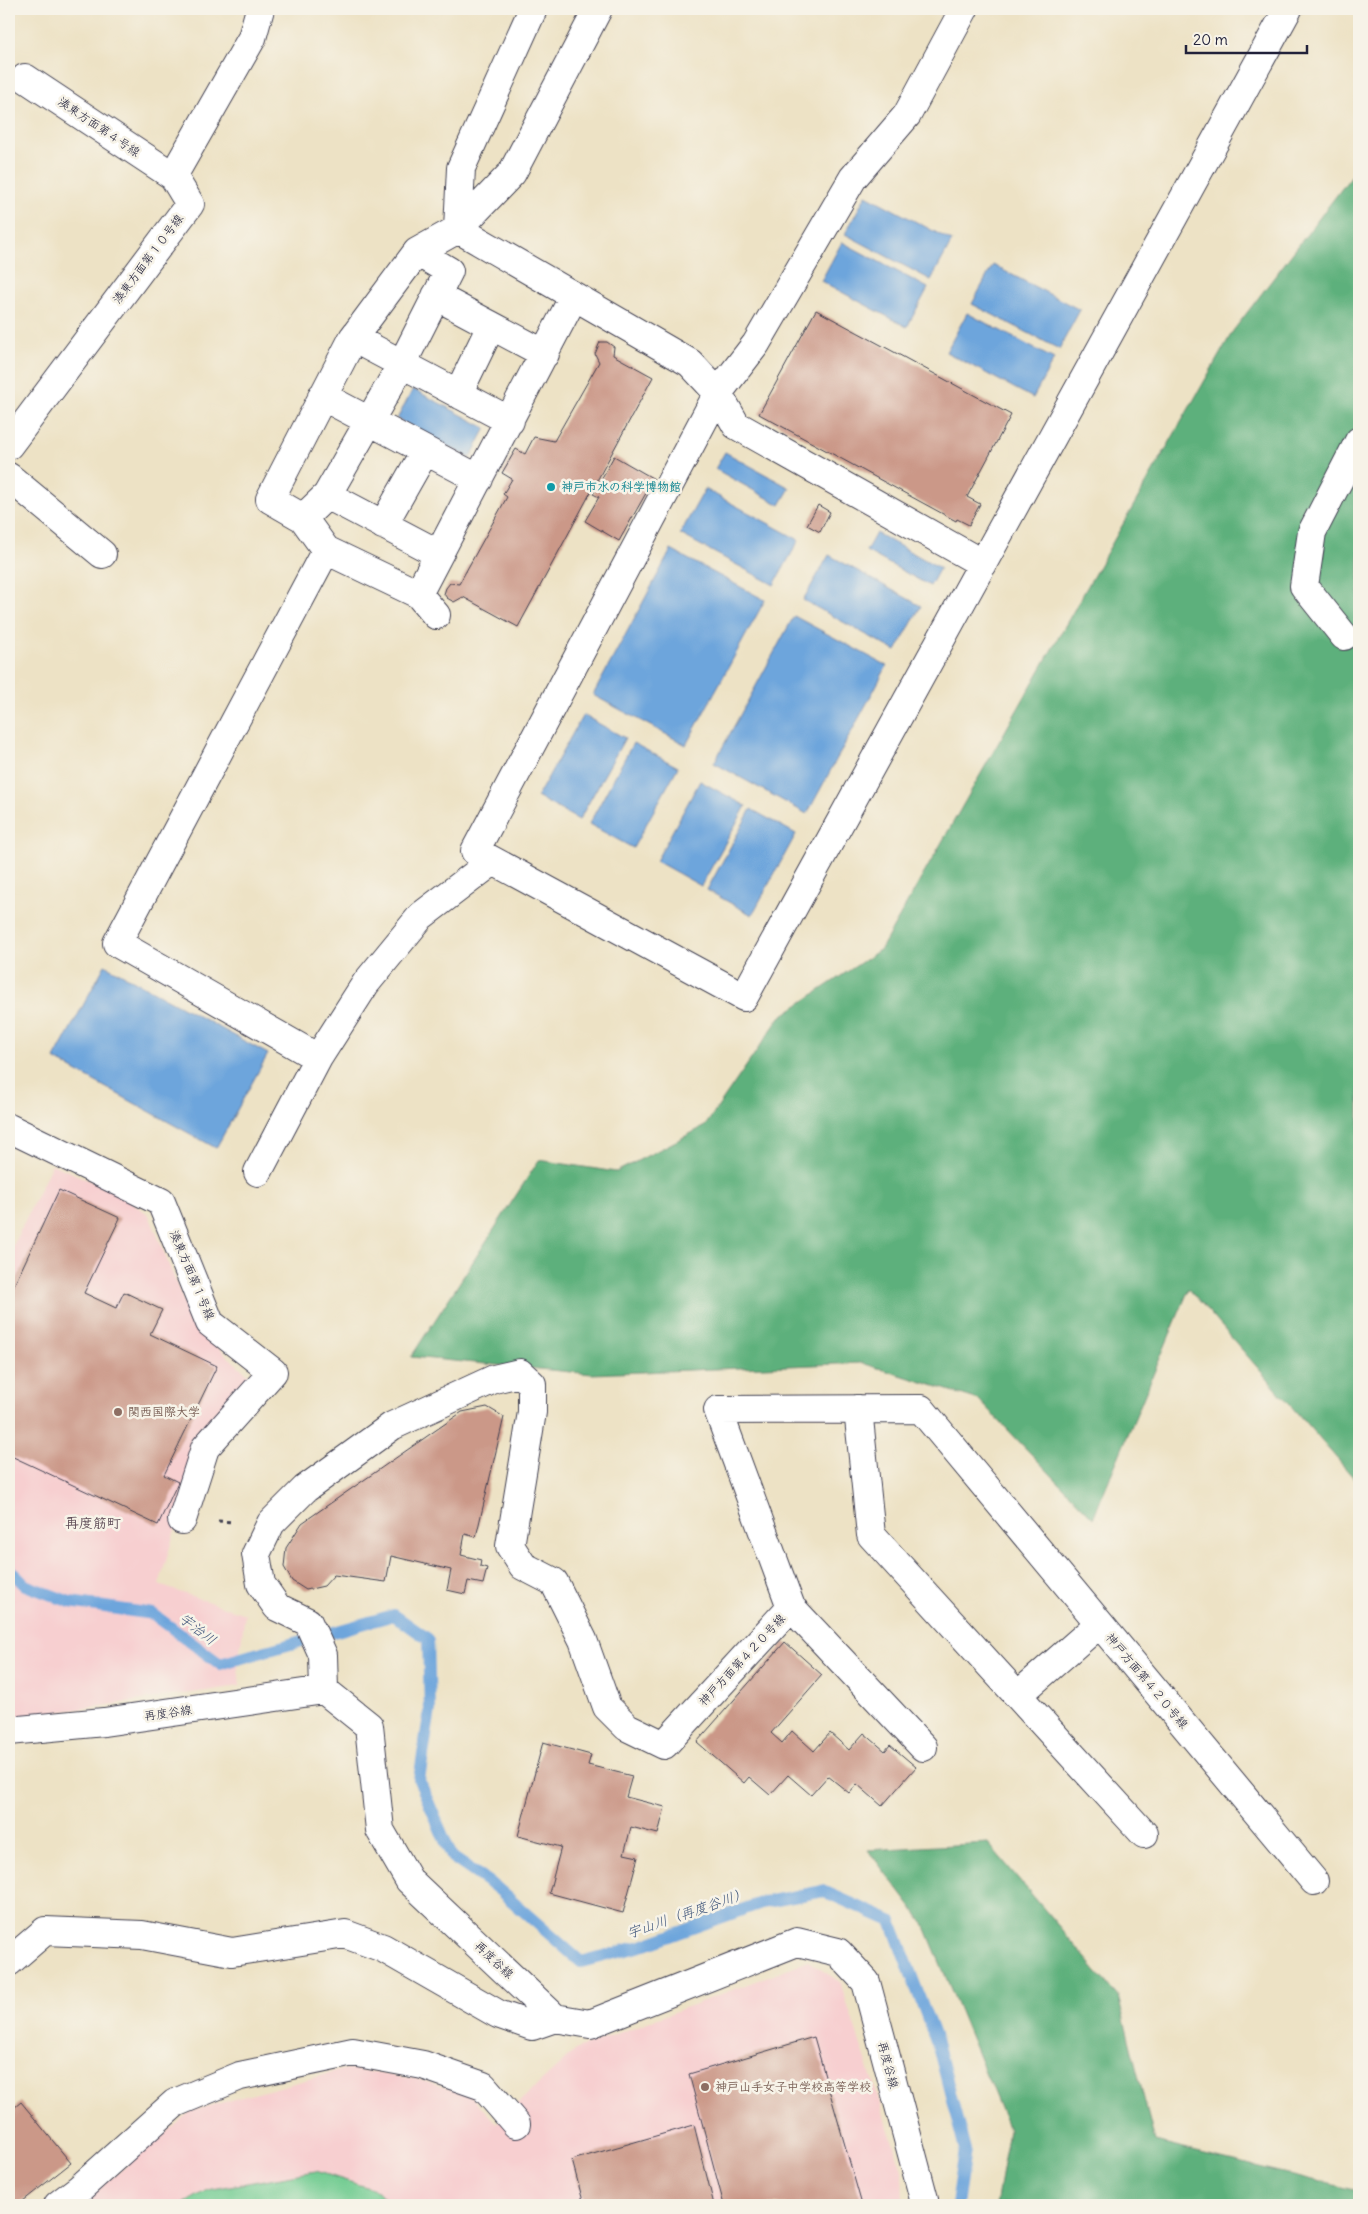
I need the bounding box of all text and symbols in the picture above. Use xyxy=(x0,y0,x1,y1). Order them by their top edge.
scale bar xyxy=(1186,22,1307,54)
text: 20 m xyxy=(1193,30,1228,49)
street label: 湊東方面第４号線 xyxy=(55,94,143,160)
street label: 湊東方面第１０号線 xyxy=(109,211,186,306)
place label: 神戸市水の科学博物館 xyxy=(561,479,681,494)
marker: 神戸市水の科学博物館 xyxy=(545,481,557,493)
street label: 湊東方面第１号線 xyxy=(167,1228,218,1322)
place label: 関西国際大学 xyxy=(128,1404,200,1419)
marker: 関西国際大学 xyxy=(112,1406,124,1418)
district label: 再度筋町 xyxy=(65,1514,121,1532)
water label: 宇治川 xyxy=(176,1609,220,1649)
street label: 神戸方面第４２０号線 xyxy=(695,1611,788,1709)
street label: 神戸方面第４２０号線 xyxy=(1103,1630,1192,1731)
street label: 再度谷線 xyxy=(143,1702,193,1723)
water label: 宇山川（再度谷川） xyxy=(625,1884,749,1942)
street label: 再度谷線 xyxy=(472,1938,517,1981)
street label: 再度谷線 xyxy=(875,2040,902,2090)
place label: 神戸山手女子中学校高等学校 xyxy=(715,2079,871,2094)
marker: 神戸山手女子中学校高等学校 xyxy=(699,2081,711,2093)

